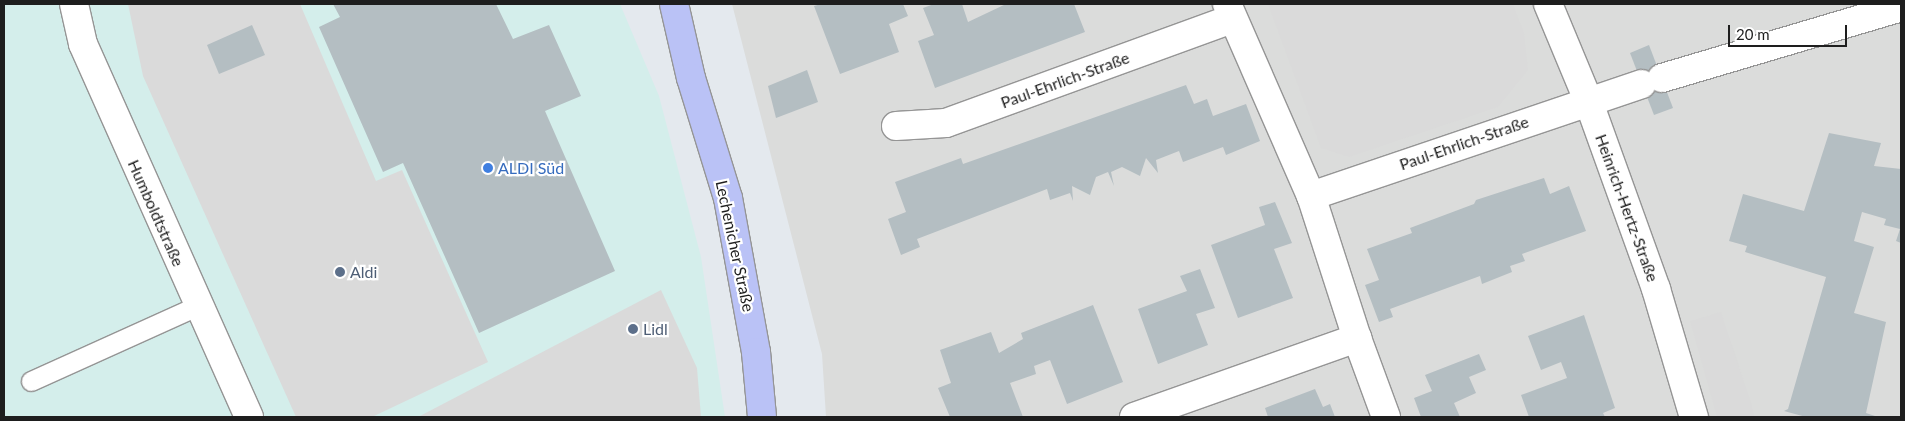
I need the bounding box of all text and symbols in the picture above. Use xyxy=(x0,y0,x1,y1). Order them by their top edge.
scale bar xyxy=(1730,15,1849,47)
text: 20 m xyxy=(1736,25,1770,43)
street label: Paul-Ehrlich-Straße xyxy=(998,48,1132,112)
street label: Paul-Ehrlich-Straße xyxy=(1397,112,1531,174)
street label: Heinrich-Hertz-Straße xyxy=(1591,132,1663,284)
street label: Humboldtstraße xyxy=(124,157,188,269)
place label: ALDI Süd xyxy=(498,158,564,178)
marker: ALDI Süd xyxy=(482,162,494,174)
street label: Lechenicher Straße xyxy=(712,178,758,314)
place label: Aldi xyxy=(350,262,377,282)
marker: Aldi xyxy=(334,266,346,278)
place label: Lidl xyxy=(643,319,668,339)
marker: Lidl xyxy=(627,323,639,335)

